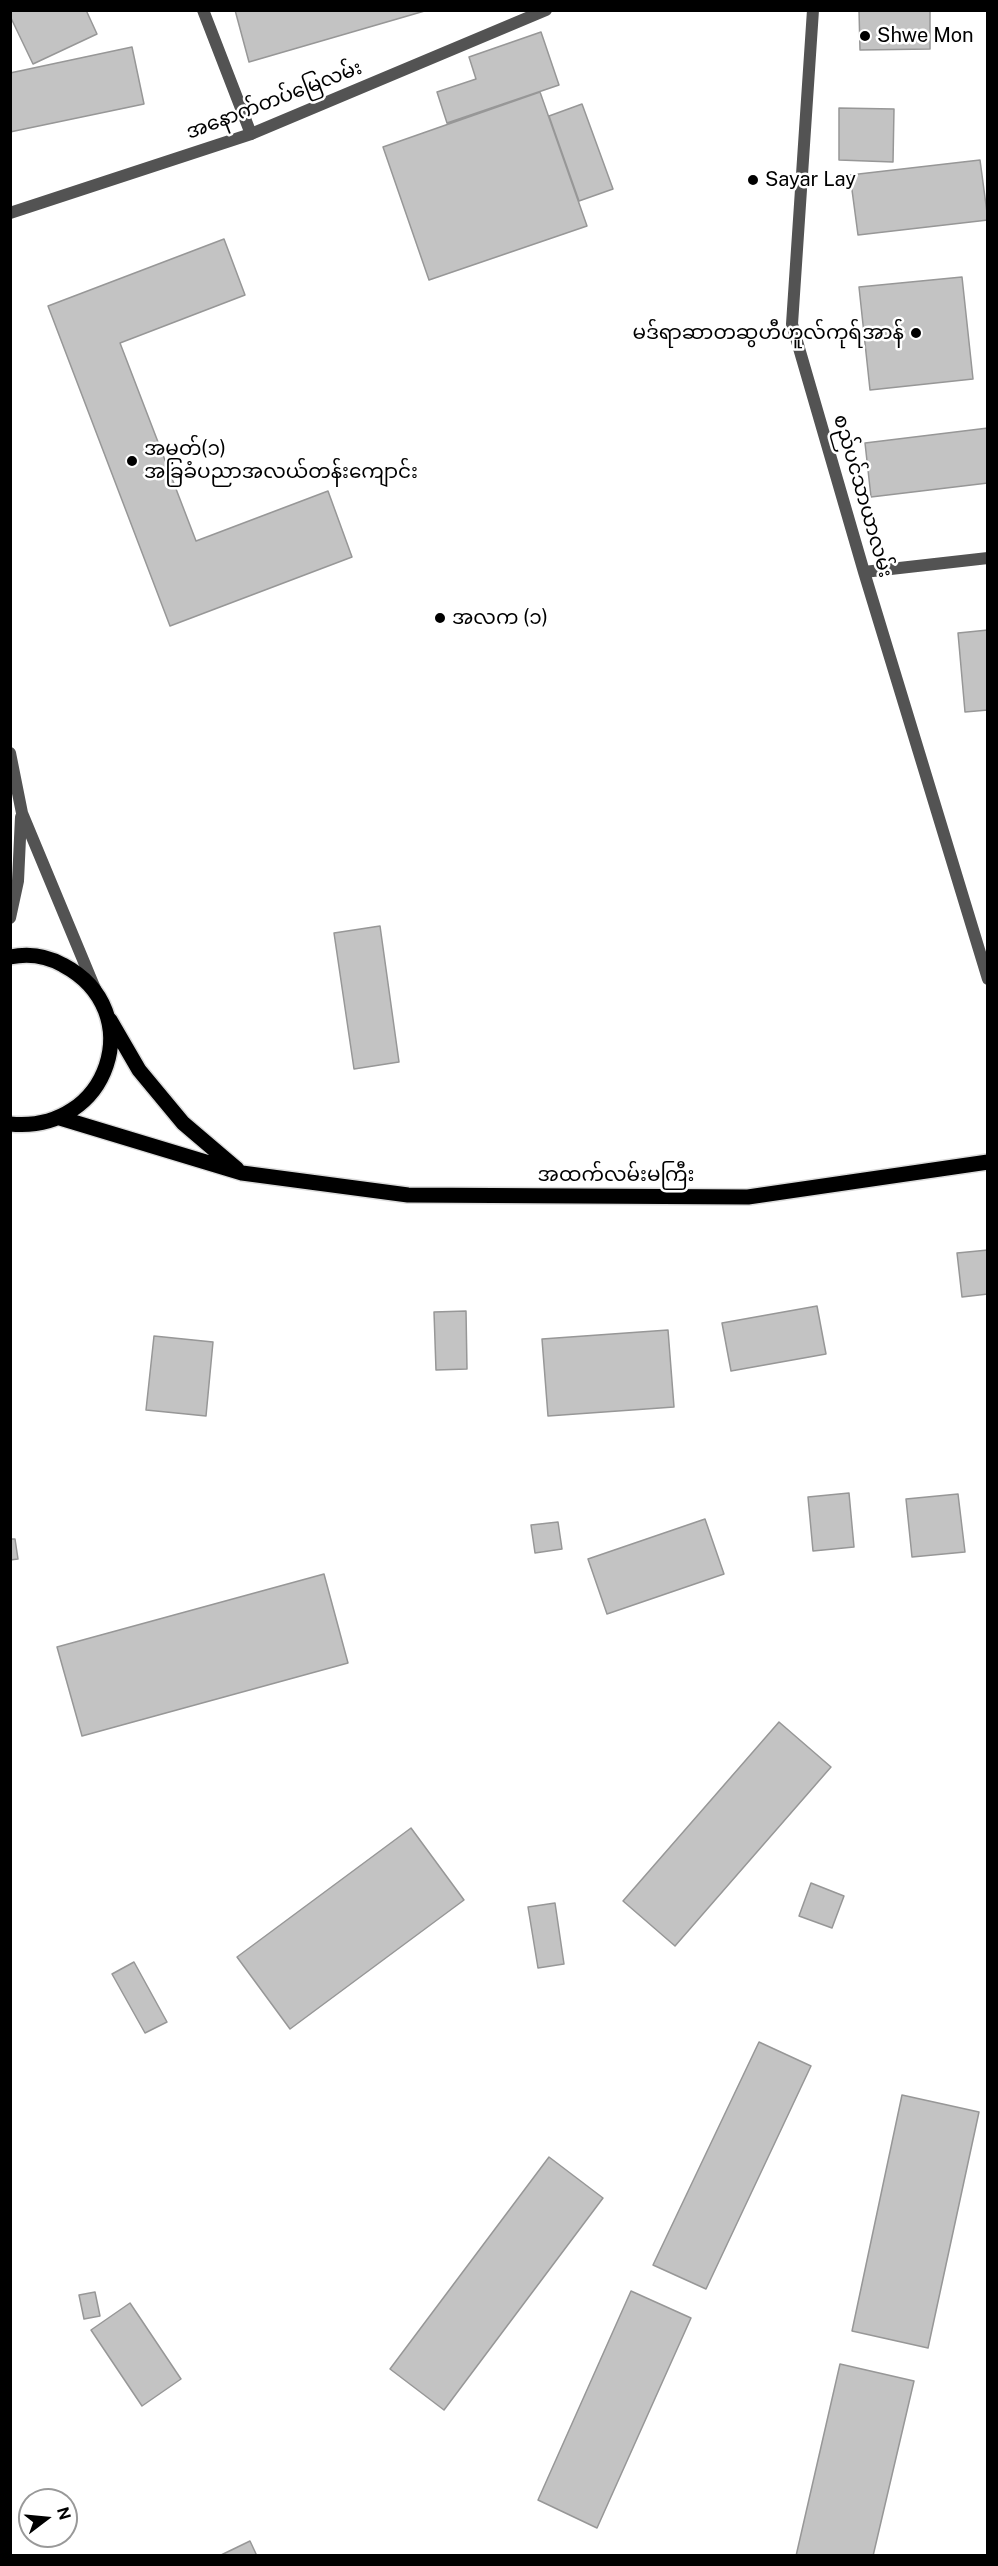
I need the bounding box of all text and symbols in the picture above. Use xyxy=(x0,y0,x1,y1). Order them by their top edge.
place label: Shwe Mon xyxy=(877,24,974,48)
marker: Shwe Mon xyxy=(858,29,872,43)
street label: အနောက်တပ်မြေလမ်း xyxy=(183,55,365,145)
place label: Sayar Lay xyxy=(765,168,856,192)
marker: Sayar Lay xyxy=(746,173,760,187)
place label: မဒ်ရာဆာတဆွဟီဟူလ်ကုရ်အာန် xyxy=(633,321,904,345)
marker: မဒ်ရာဆာတဆွဟီဟူလ်ကုရ်အာန် xyxy=(909,326,923,340)
street label: စည်ပင်သာယာလမ်း xyxy=(828,412,898,580)
place label: အမှတ်(၁) အခြခံပညာအလယ်တန်းကျောင်း xyxy=(144,437,418,484)
marker: အမှတ်(၁) အခြခံပညာအလယ်တန်းကျောင်း xyxy=(125,454,139,468)
place label: အလက (၁) xyxy=(452,606,548,630)
marker: အလက (၁) xyxy=(433,611,447,625)
street label: အထက်လမ်းမကြီး xyxy=(538,1163,694,1187)
north arrow xyxy=(18,2488,78,2548)
text: N xyxy=(53,2505,75,2522)

